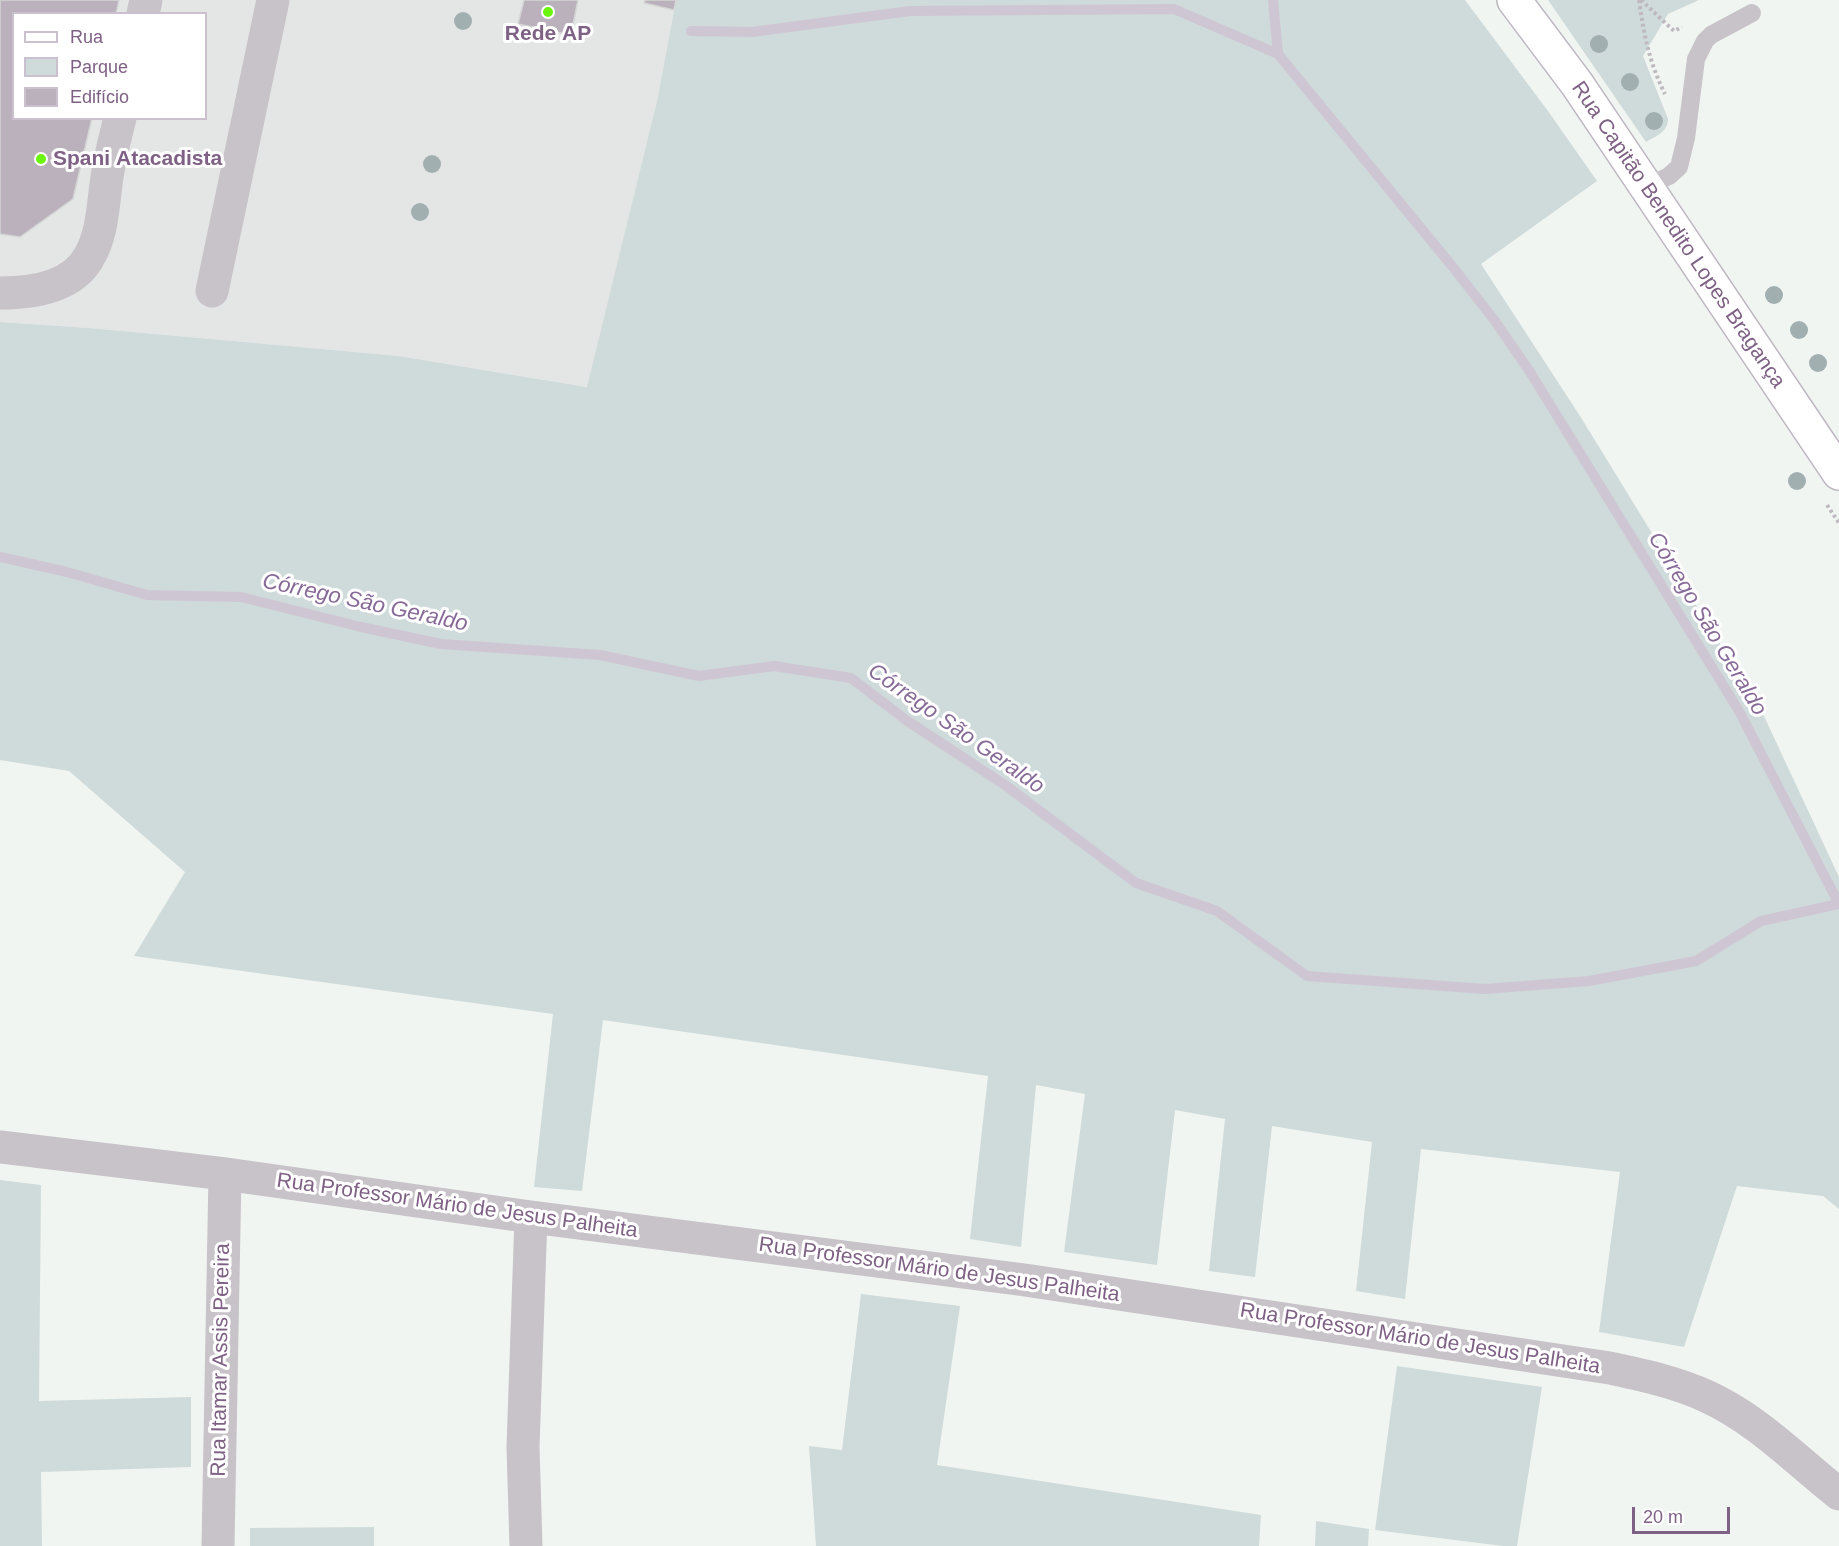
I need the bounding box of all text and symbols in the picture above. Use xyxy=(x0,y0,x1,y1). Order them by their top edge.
marker: Rede AP xyxy=(541,5,555,19)
legend xyxy=(12,12,207,120)
place label: Rede AP xyxy=(505,21,591,47)
text: Rua xyxy=(70,27,103,47)
text: Parque xyxy=(70,57,128,77)
street label: Rua Capitão Benedito Lopes Bragança xyxy=(1566,77,1790,393)
text: Edifício xyxy=(70,87,129,107)
place label: Spani Atacadista xyxy=(53,146,222,172)
marker: Spani Atacadista xyxy=(34,152,48,166)
water label: Córrego São Geraldo xyxy=(1642,528,1772,720)
water label: Córrego São Geraldo xyxy=(260,568,470,638)
water label: Córrego São Geraldo xyxy=(863,658,1049,800)
street label: Rua Professor Mário de Jesus Palheita xyxy=(275,1168,639,1244)
street label: Rua Professor Mário de Jesus Palheita xyxy=(757,1232,1121,1308)
street label: Rua Itamar Assis Pereira xyxy=(206,1243,236,1477)
street label: Rua Professor Mário de Jesus Palheita xyxy=(1238,1298,1602,1380)
scale bar xyxy=(1635,1495,1732,1533)
text: 20 m xyxy=(1643,1507,1683,1527)

